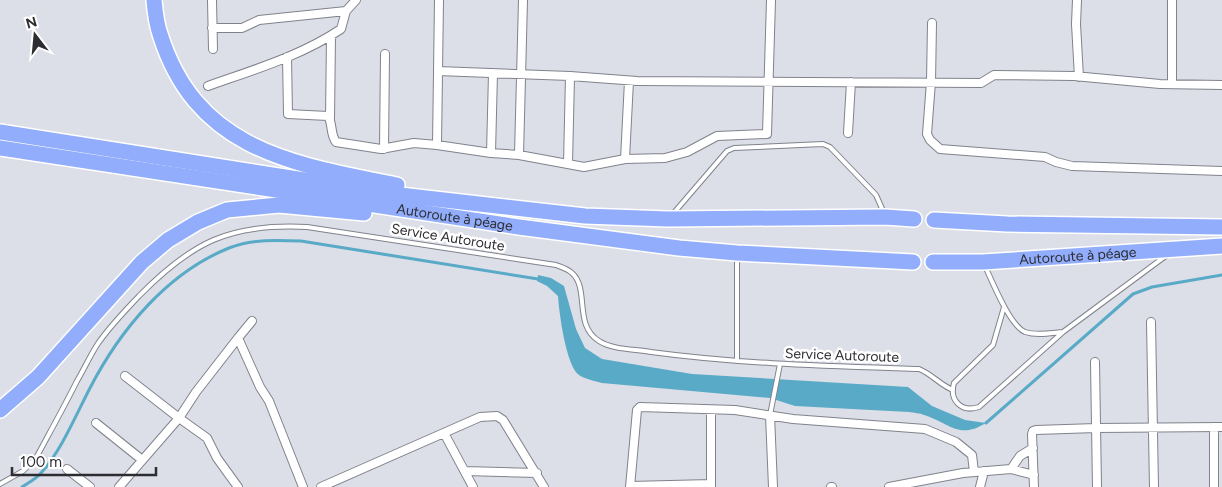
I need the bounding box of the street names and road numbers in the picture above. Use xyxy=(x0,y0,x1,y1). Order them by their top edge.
street label: Autoroute à péage xyxy=(395,200,514,235)
street label: Service Autoroute xyxy=(390,220,506,255)
street label: Autoroute à péage xyxy=(1019,244,1137,269)
street label: Service Autoroute xyxy=(785,345,900,366)

